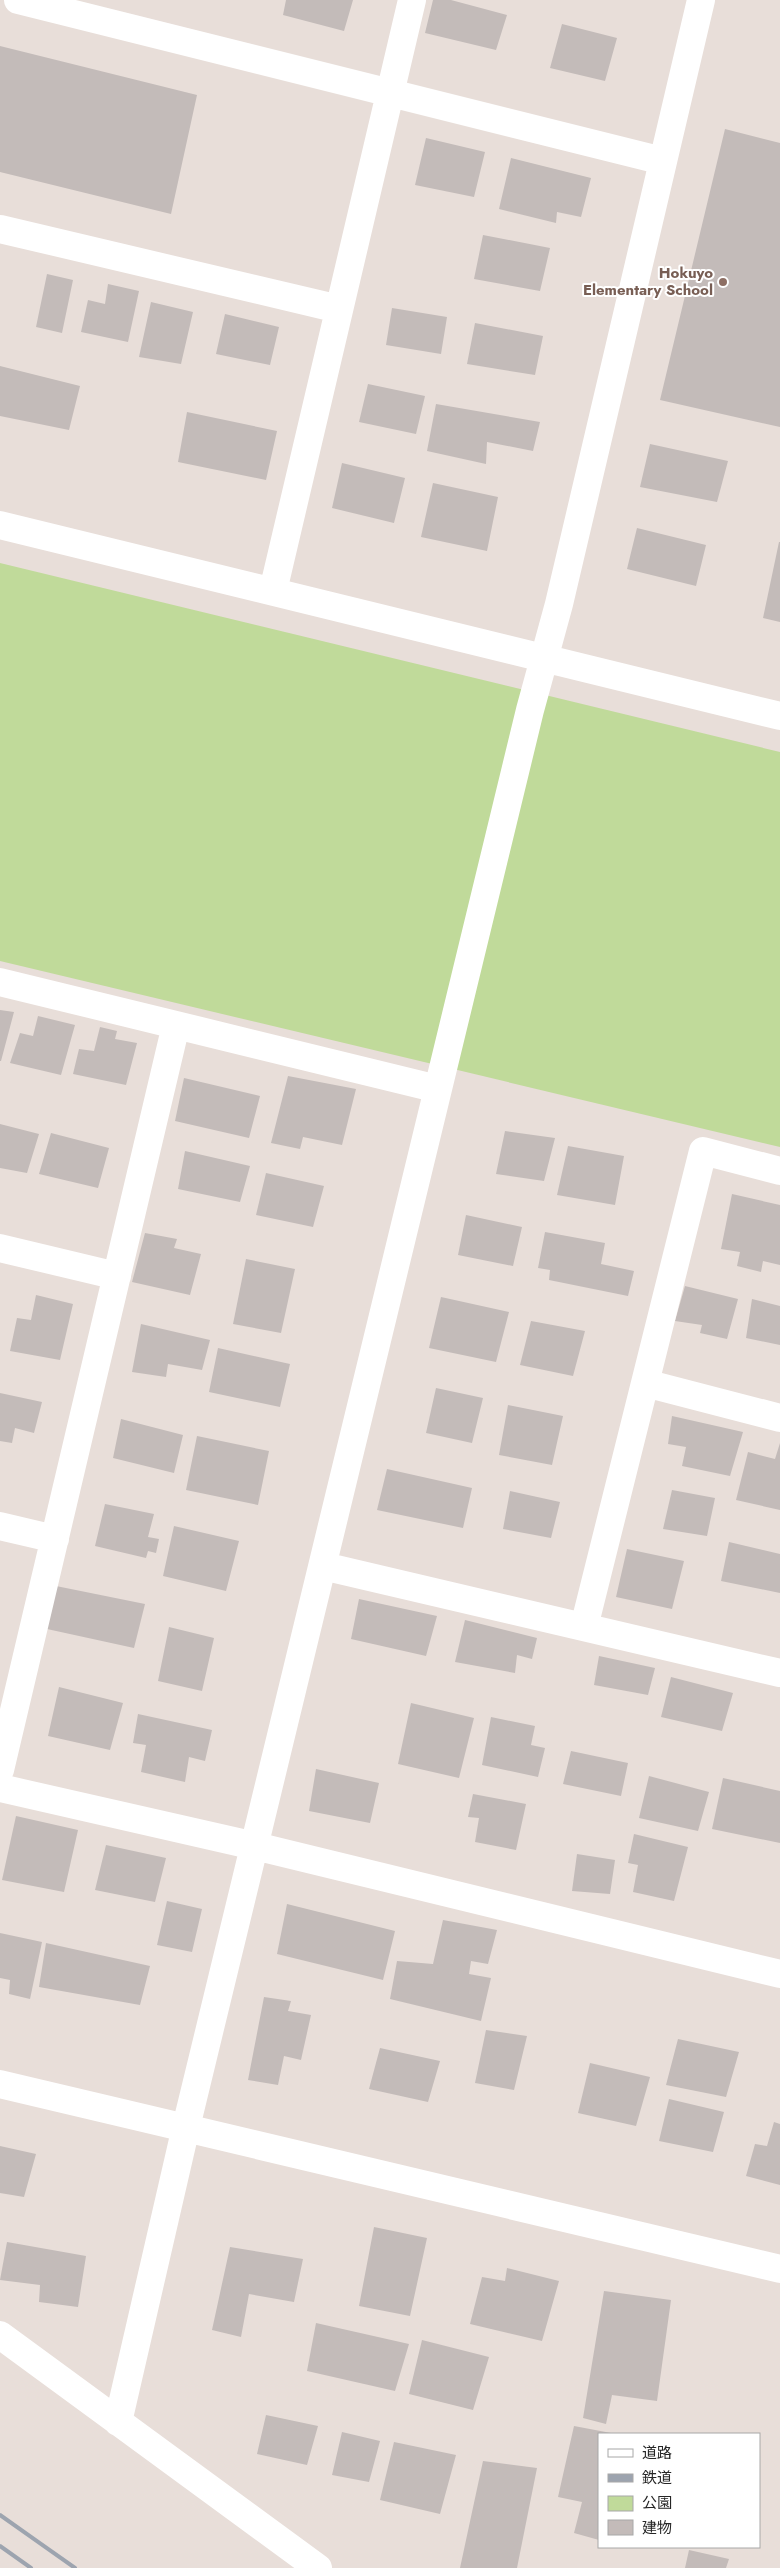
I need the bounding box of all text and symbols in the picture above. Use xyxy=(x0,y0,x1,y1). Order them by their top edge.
place label: Hokuyo Elementary School xyxy=(583,262,713,301)
marker: Hokuyo Elementary School xyxy=(717,276,729,288)
legend xyxy=(598,2433,760,2548)
text: 道路 xyxy=(642,2442,672,2464)
text: 鉄道 xyxy=(642,2467,672,2489)
text: 公園 xyxy=(642,2492,672,2514)
text: 建物 xyxy=(642,2517,672,2539)

